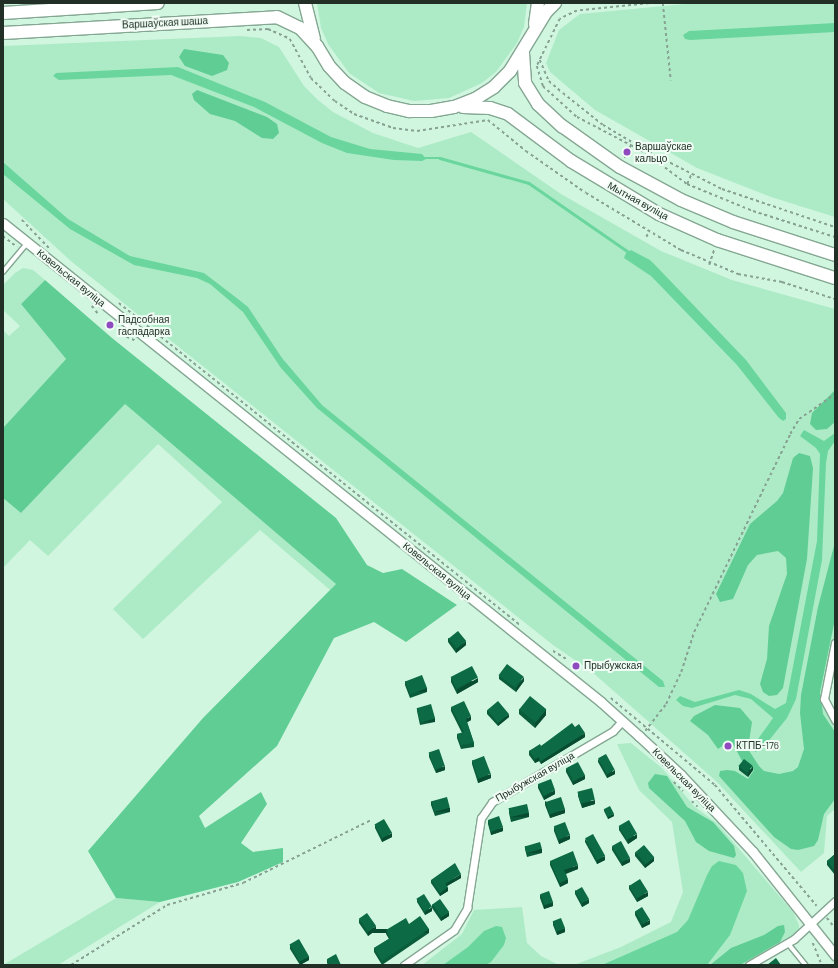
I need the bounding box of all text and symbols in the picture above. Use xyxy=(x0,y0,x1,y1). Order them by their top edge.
street label: Варшаўская шаша xyxy=(122,15,208,31)
place label: Варшаўскае кальцо xyxy=(635,140,692,164)
marker: Варшаўскае кальцо xyxy=(622,147,632,157)
street label: Мытная вуліца xyxy=(605,179,671,223)
street label: Ковельская вуліца xyxy=(34,247,108,309)
place label: Падсобная гаспадарка xyxy=(118,313,170,336)
marker: Падсобная гаспадарка xyxy=(105,320,115,330)
street label: Ковельская вуліца xyxy=(400,540,474,602)
place label: Прыбужская xyxy=(584,660,642,672)
marker: Прыбужская xyxy=(571,661,581,671)
place label: КТПБ-176 xyxy=(736,740,779,752)
marker: КТПБ-176 xyxy=(723,741,733,751)
street label: Ковельская вуліца xyxy=(650,746,718,814)
street label: Прыбужская вуліца xyxy=(493,750,577,804)

